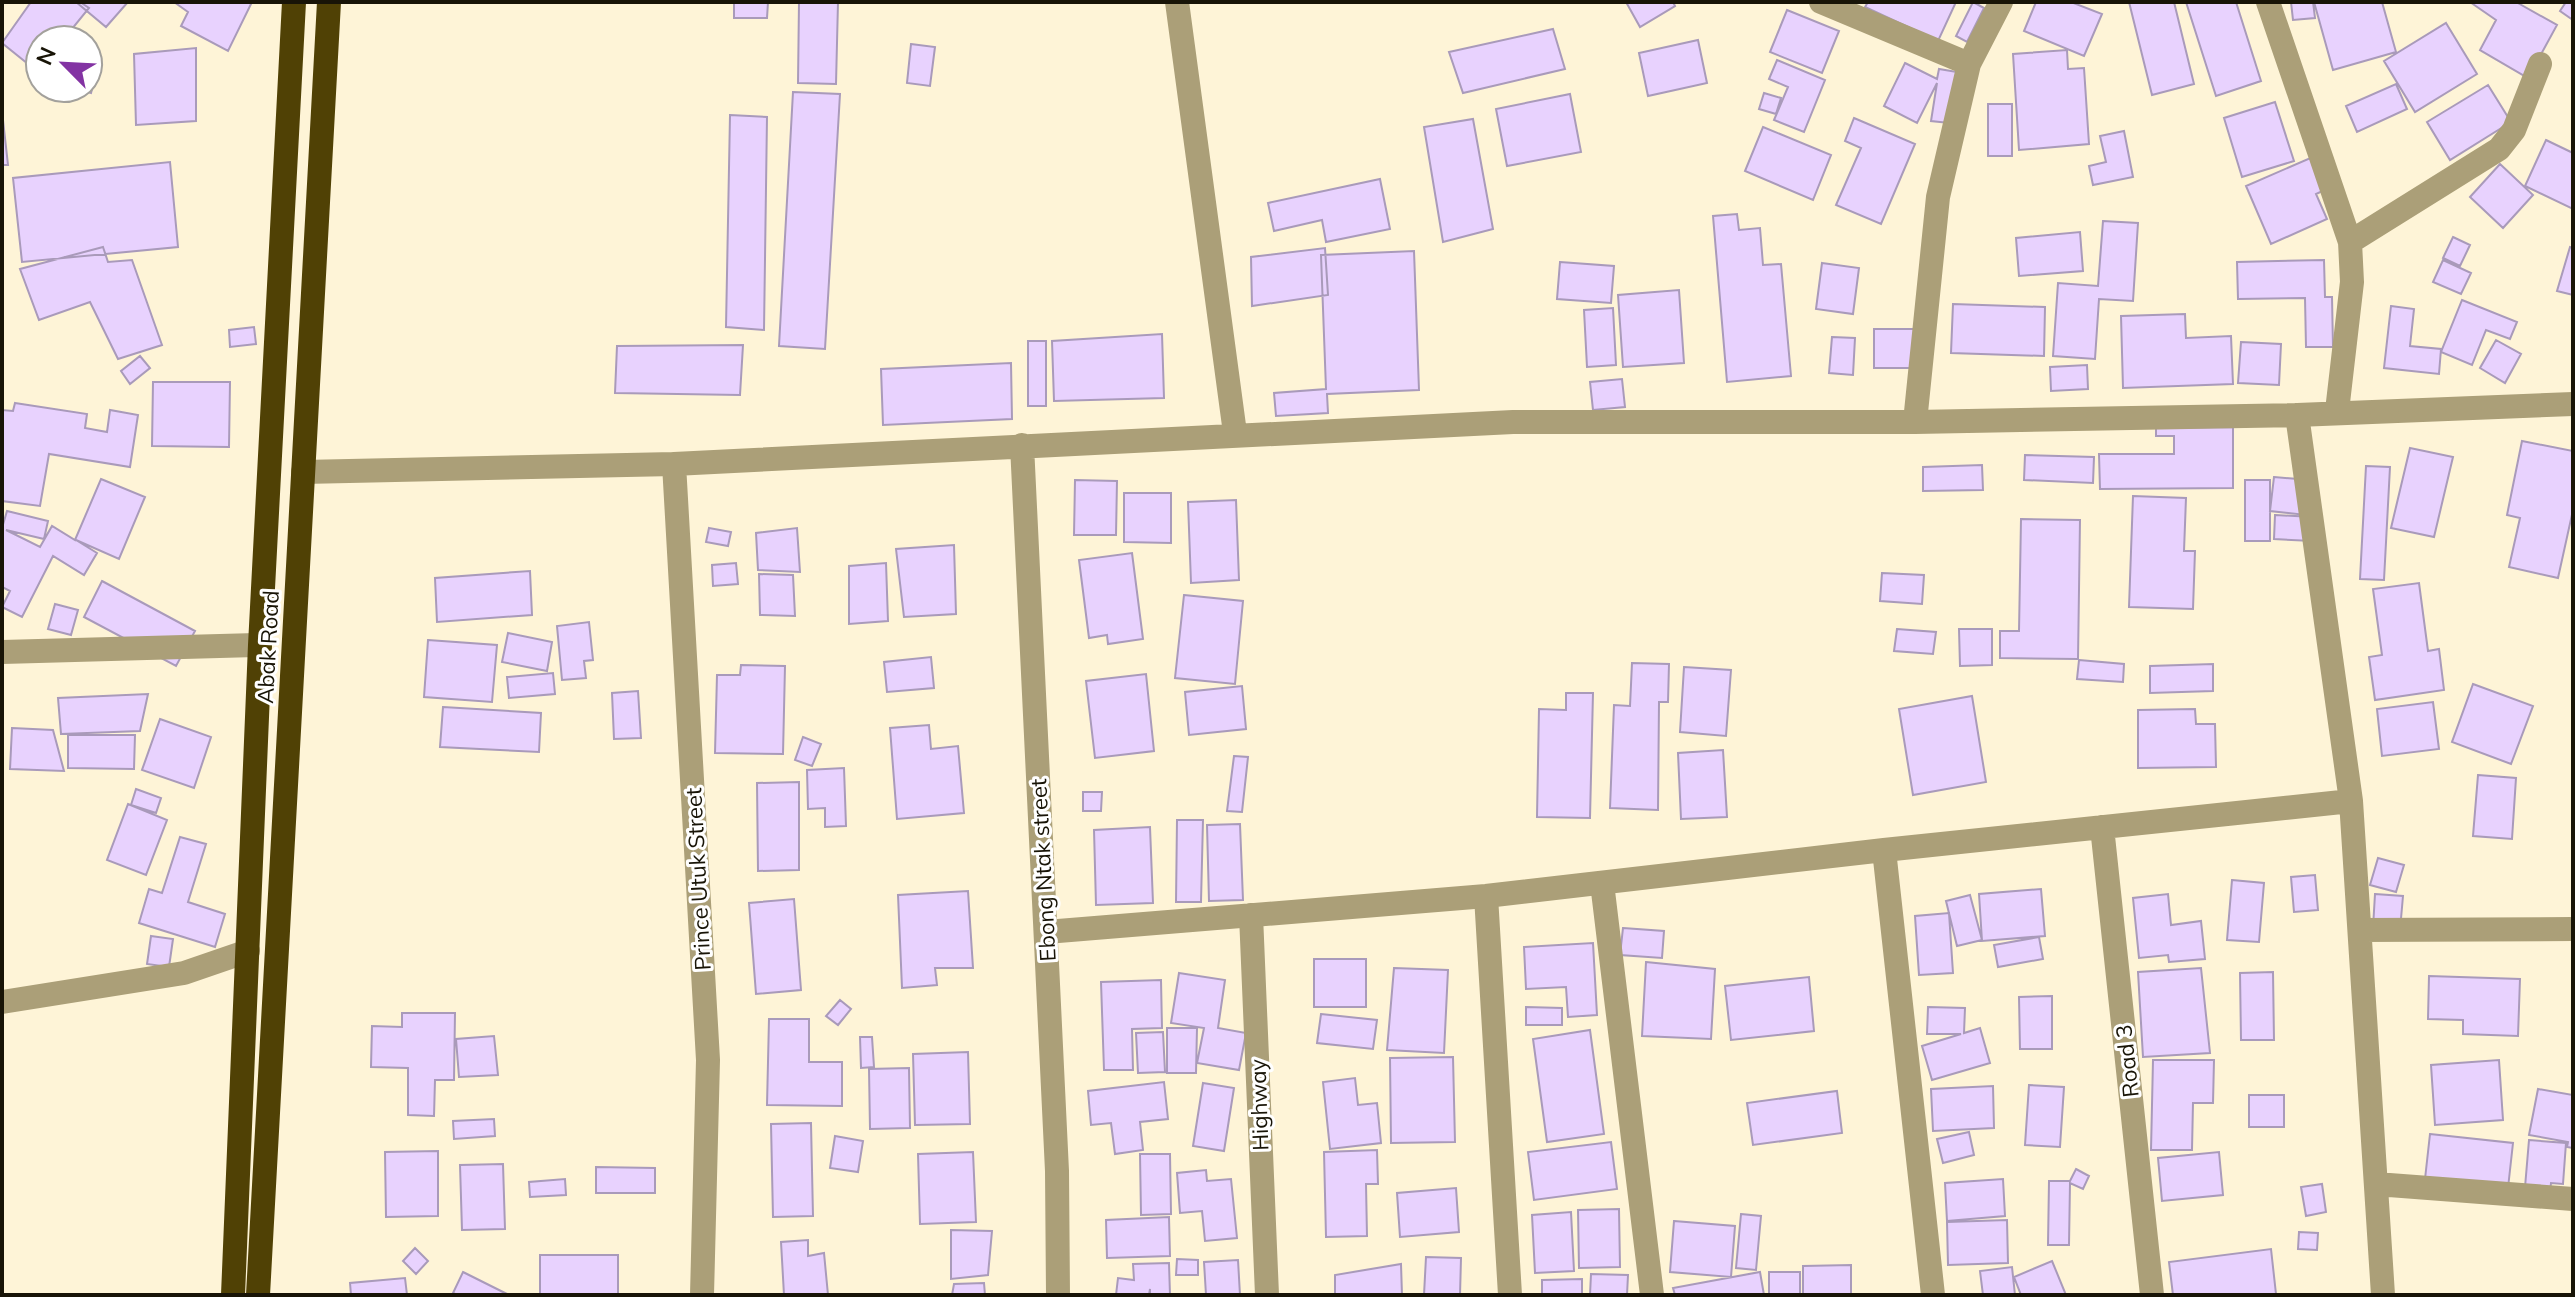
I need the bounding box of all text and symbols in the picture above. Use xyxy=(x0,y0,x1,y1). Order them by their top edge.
north arrow xyxy=(24,24,104,104)
text: N xyxy=(30,43,62,69)
street label: Abak Road xyxy=(251,590,285,704)
street label: Ebong Ntak street xyxy=(1024,778,1062,962)
street label: Prince Utuk Street xyxy=(679,787,717,971)
street label: Road 3 xyxy=(2109,1023,2145,1099)
street label: Highway xyxy=(1243,1058,1275,1151)

